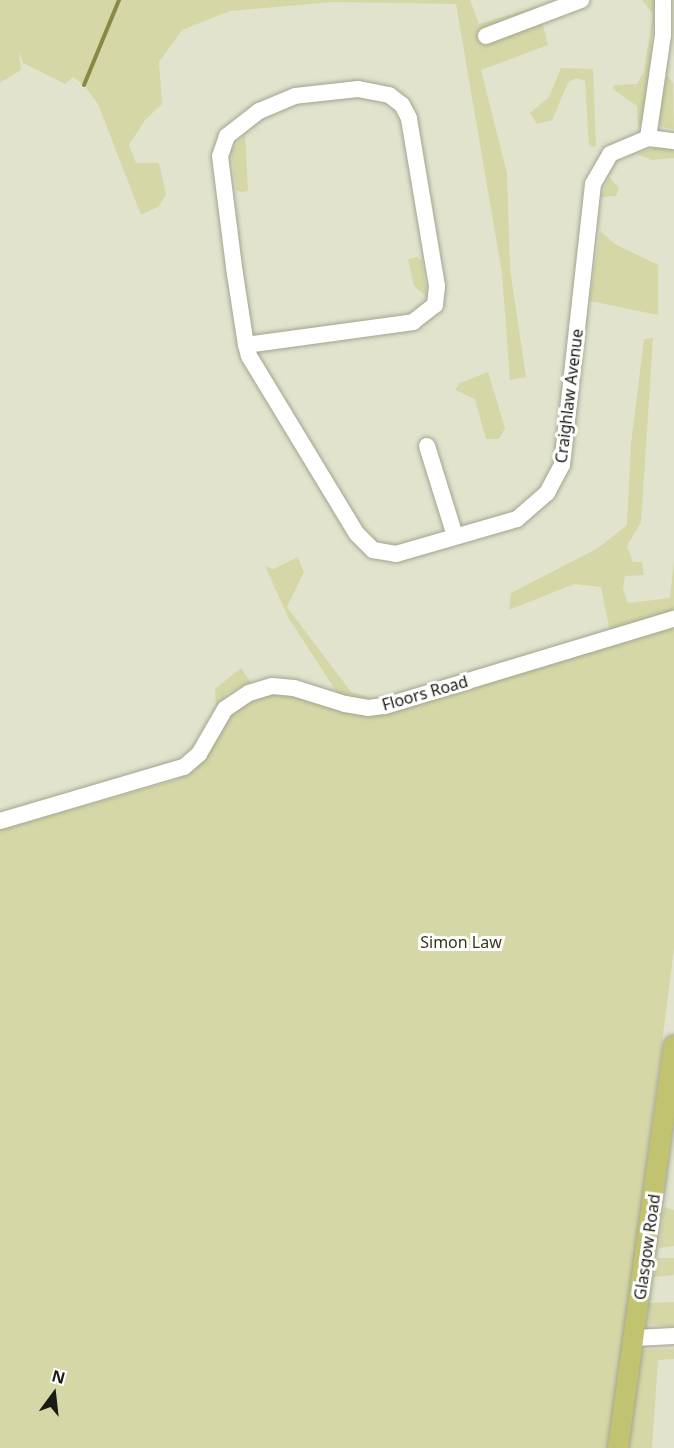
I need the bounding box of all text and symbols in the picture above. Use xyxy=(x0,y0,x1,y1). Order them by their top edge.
street label: Craighlaw Avenue xyxy=(551,328,587,464)
street label: Floors Road xyxy=(380,672,470,714)
park label: Simon Law xyxy=(420,932,502,952)
street label: Glasgow Road xyxy=(630,1193,664,1301)
north arrow xyxy=(24,1364,84,1424)
text: N xyxy=(50,1364,68,1389)

